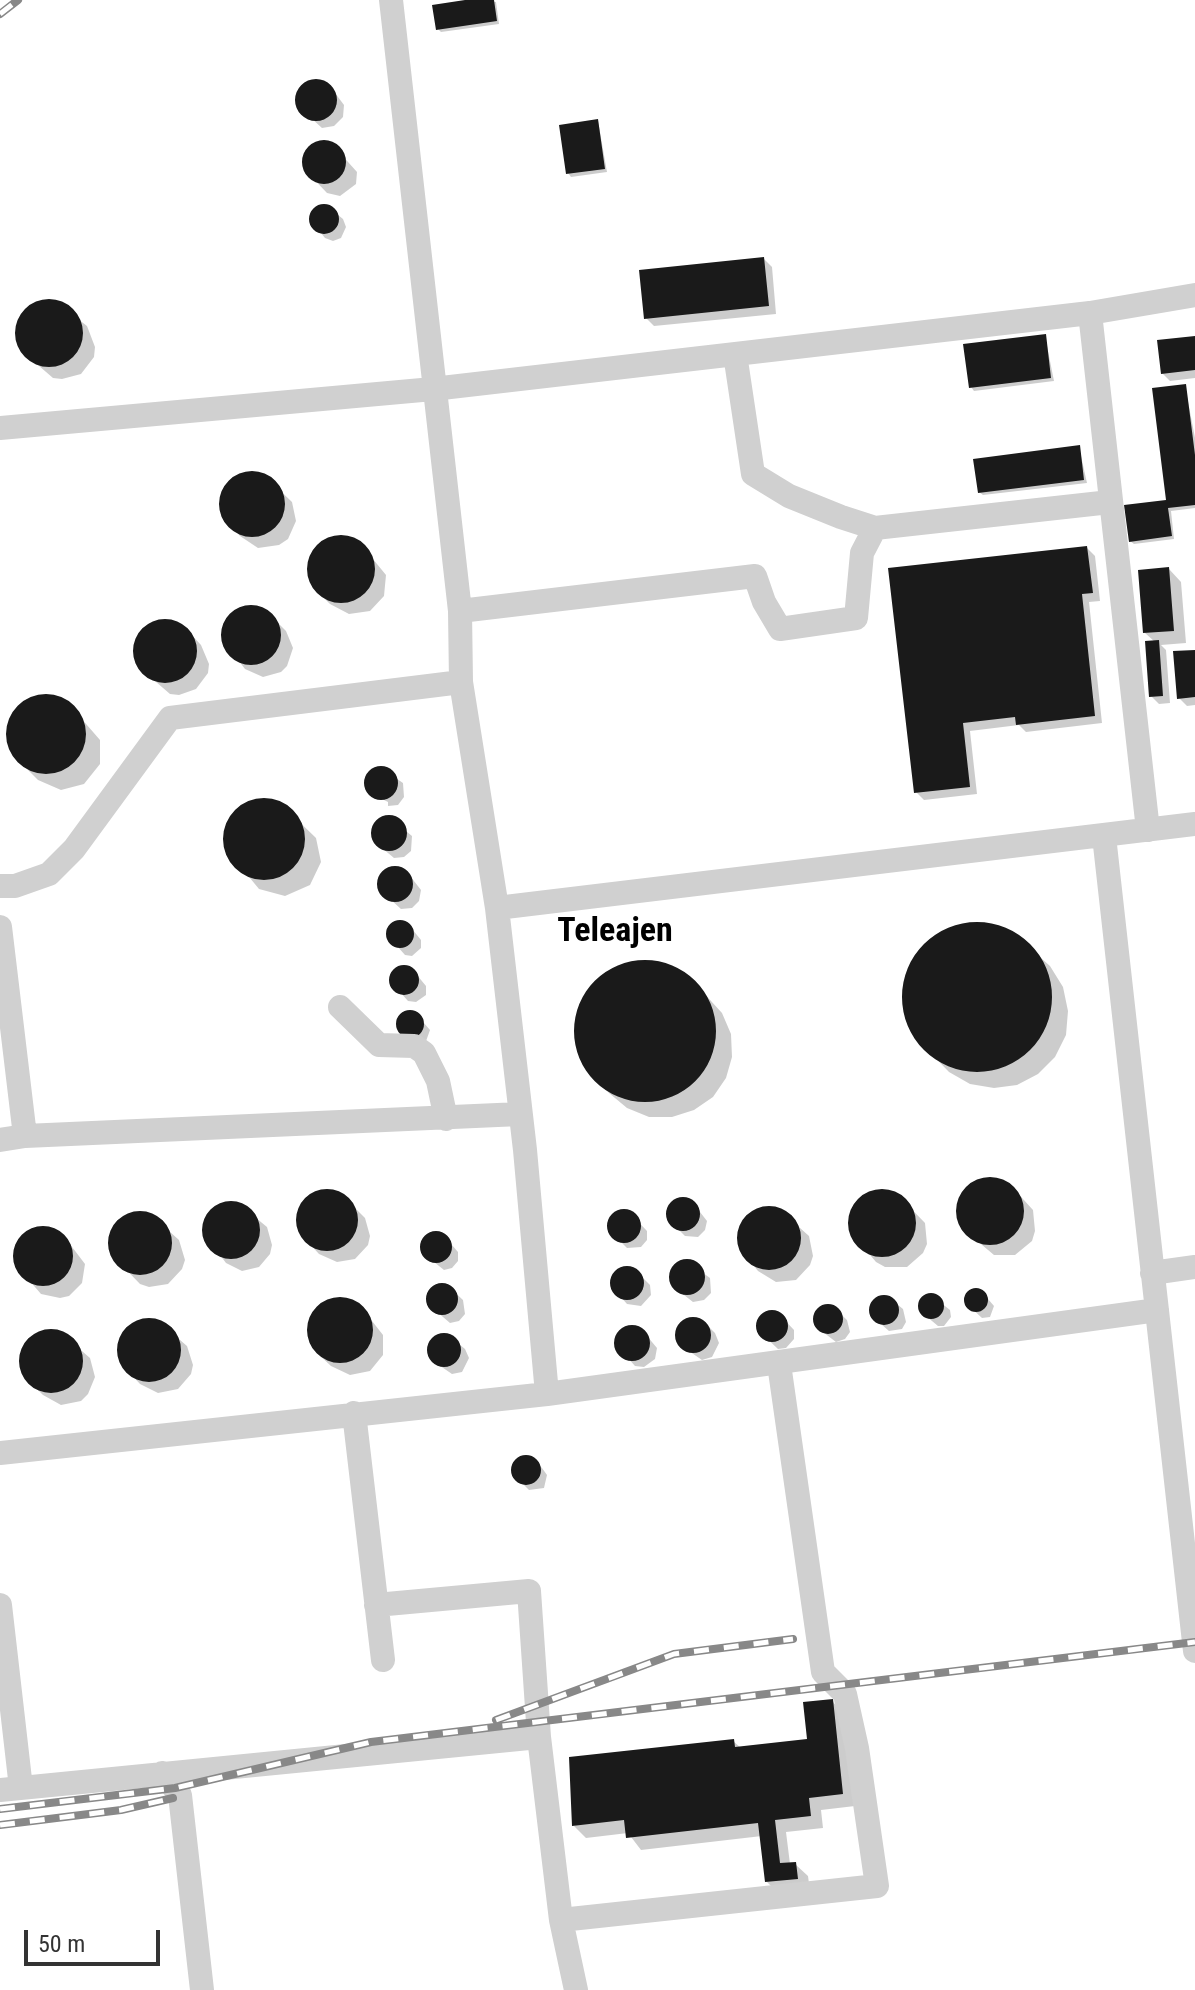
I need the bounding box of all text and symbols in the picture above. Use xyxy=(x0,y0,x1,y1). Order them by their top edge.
district label: Teleajen xyxy=(557,912,673,952)
scale bar xyxy=(28,1914,164,1964)
text: 50 m xyxy=(38,1930,85,1958)

